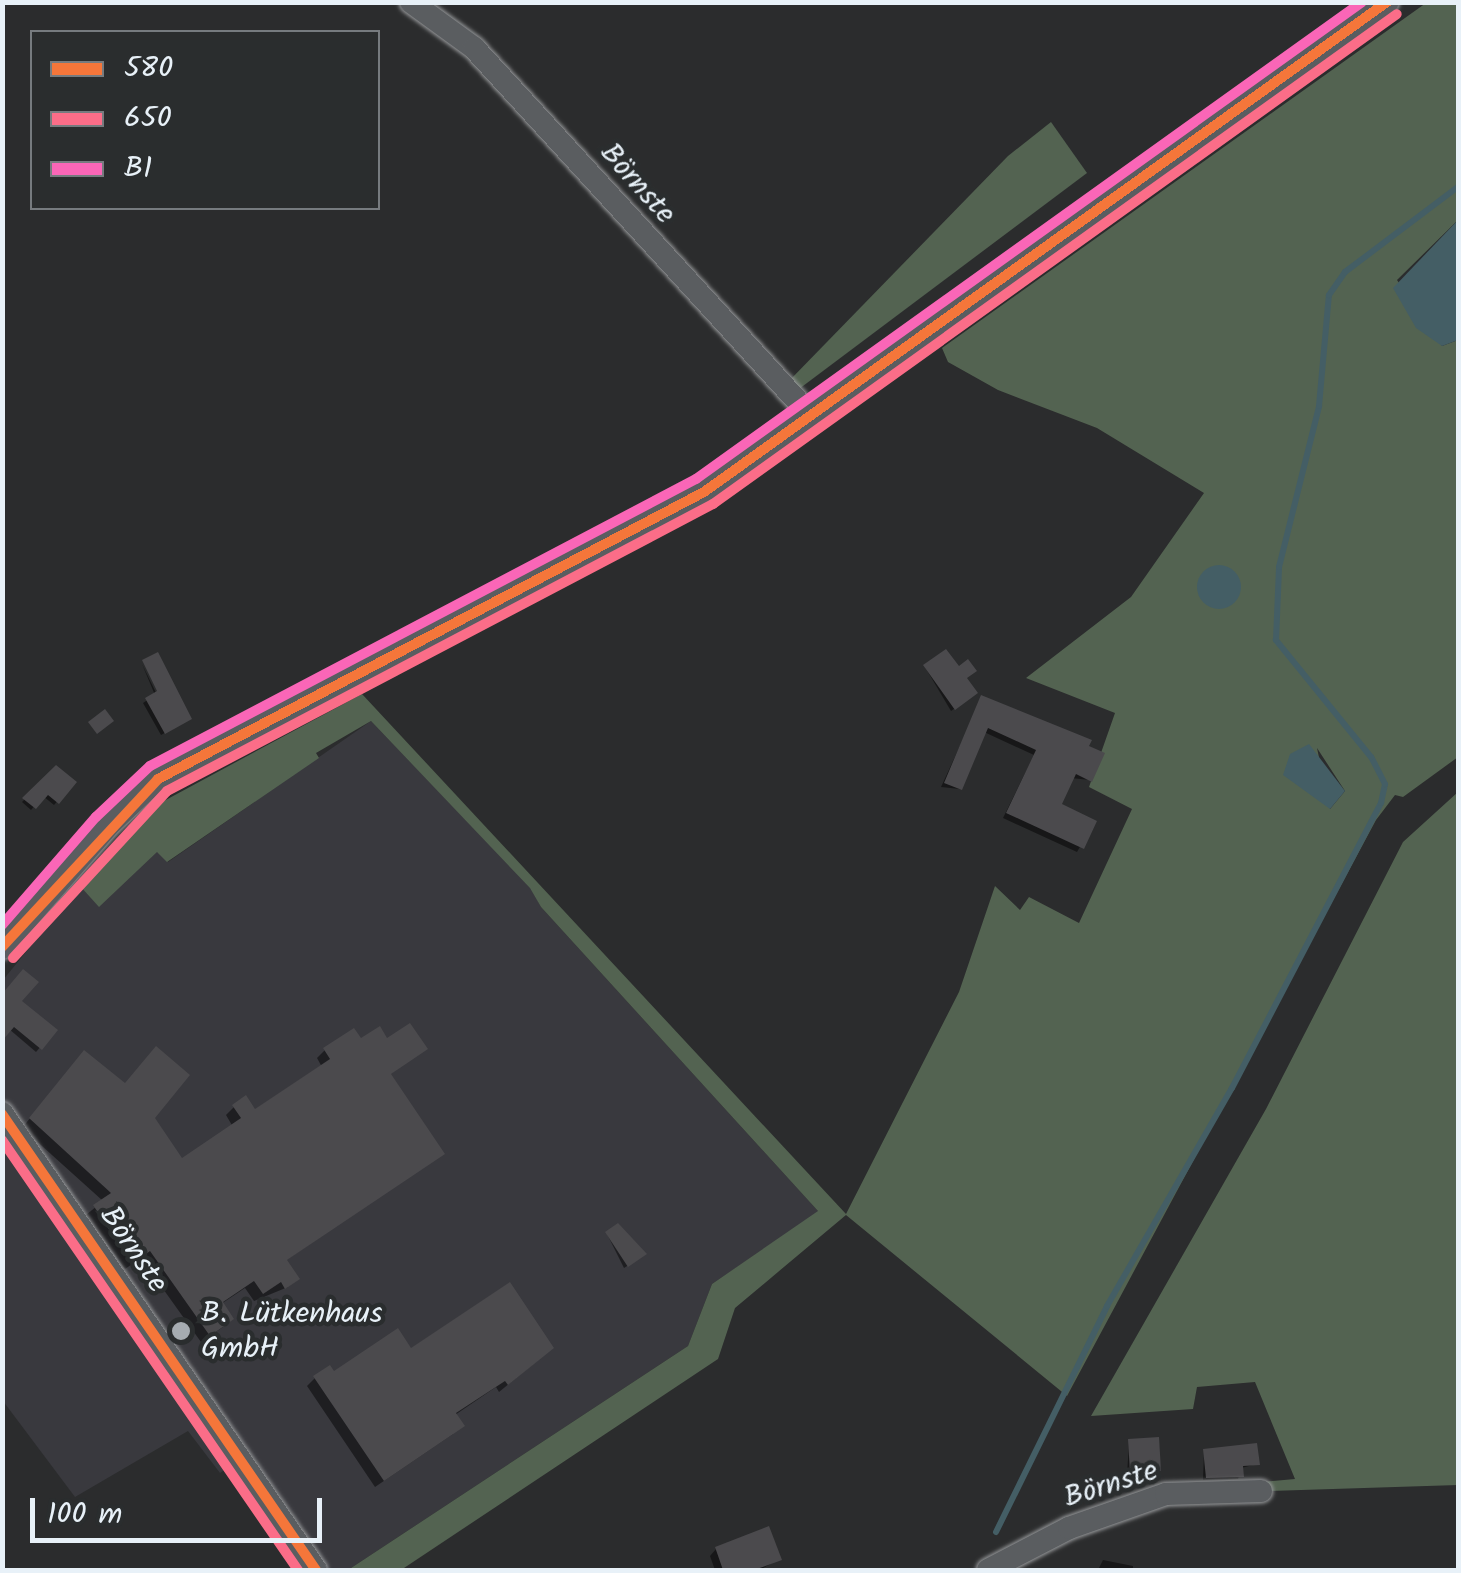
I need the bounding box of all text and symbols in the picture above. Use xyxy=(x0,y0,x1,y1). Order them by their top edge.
legend xyxy=(30,30,380,210)
text: 580 xyxy=(124,45,173,93)
text: 650 xyxy=(124,95,172,143)
street label: Börnste xyxy=(591,136,683,232)
text: B1 xyxy=(124,145,153,193)
street label: Börnste xyxy=(91,1200,175,1300)
place label: B. Lütkenhaus GmbH xyxy=(201,1296,383,1366)
marker: B. Lütkenhaus GmbH xyxy=(170,1320,192,1342)
street label: Börnste xyxy=(1060,1453,1162,1517)
scale bar xyxy=(35,1478,328,1540)
text: 100 m xyxy=(47,1491,122,1539)

